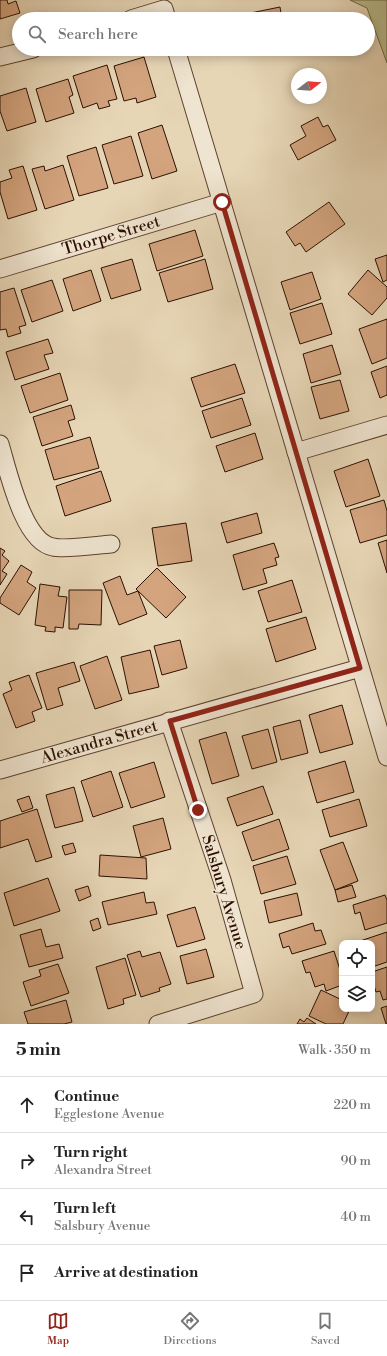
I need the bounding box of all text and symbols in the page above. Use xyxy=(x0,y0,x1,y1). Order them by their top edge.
search box xyxy=(12,12,375,56)
icon: search xyxy=(26,23,48,45)
text: Search here xyxy=(58,25,138,44)
north arrow xyxy=(291,68,327,104)
route start xyxy=(213,193,231,211)
street label: Thorpe Street xyxy=(60,211,163,260)
street label: Alexandra Street xyxy=(37,716,160,768)
route end xyxy=(189,801,207,819)
street label: Salsbury Avenue xyxy=(197,832,251,952)
map controls xyxy=(339,940,375,1012)
button: locate xyxy=(339,940,375,976)
button: layers xyxy=(339,976,375,1012)
text: 5 min xyxy=(16,1039,61,1061)
text: Walk · 350 m xyxy=(298,1042,371,1058)
text: Continue xyxy=(54,1087,119,1106)
icon: ahead xyxy=(16,1094,38,1116)
text: 220 m xyxy=(333,1097,371,1113)
text: Egglestone Avenue xyxy=(54,1106,164,1122)
text: Turn right xyxy=(54,1143,128,1162)
icon: right xyxy=(16,1150,38,1172)
text: 90 m xyxy=(340,1153,371,1169)
text: Alexandra Street xyxy=(54,1162,152,1178)
text: Turn left xyxy=(54,1199,116,1218)
icon: left xyxy=(16,1206,38,1228)
text: 40 m xyxy=(341,1209,371,1225)
text: Salsbury Avenue xyxy=(54,1218,150,1234)
icon: arrive xyxy=(16,1262,38,1284)
text: Arrive at destination xyxy=(54,1263,198,1282)
tab: Map xyxy=(47,1310,69,1348)
tab: Directions xyxy=(164,1310,217,1348)
tab: Saved xyxy=(311,1310,340,1348)

